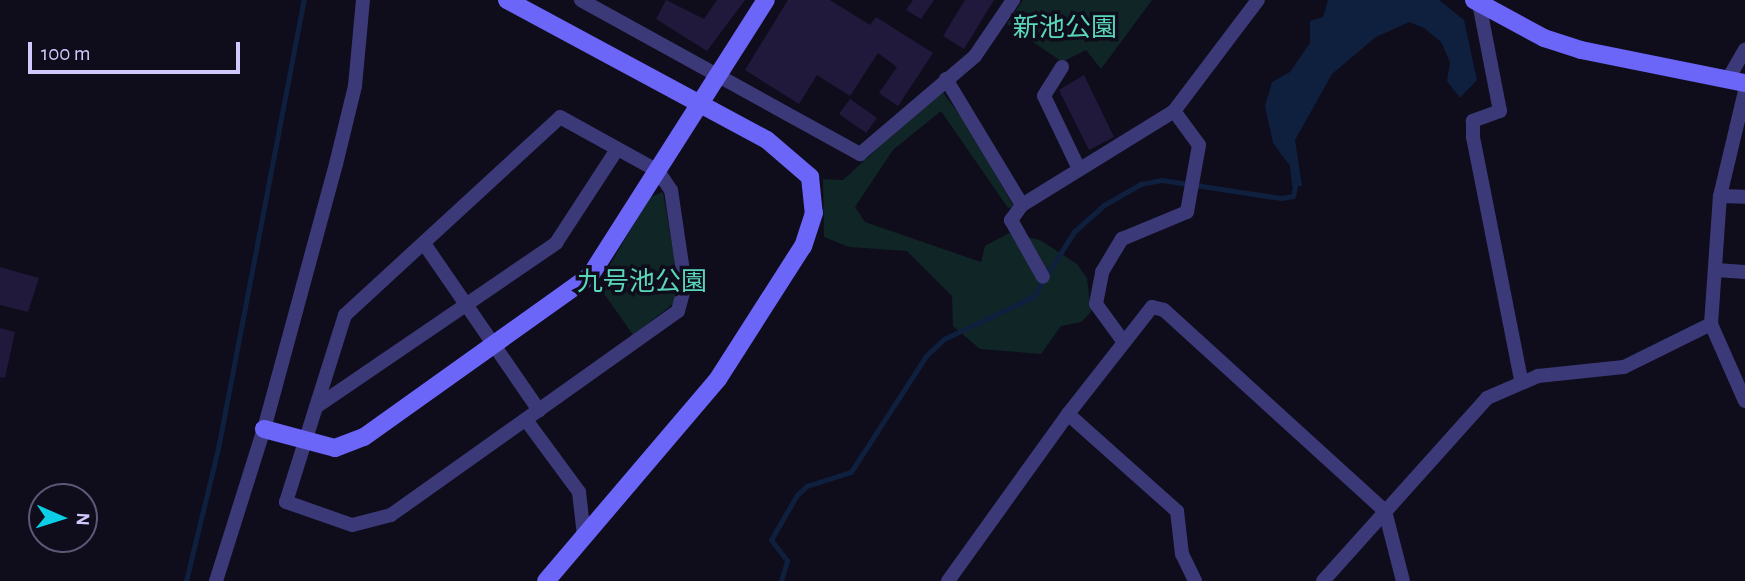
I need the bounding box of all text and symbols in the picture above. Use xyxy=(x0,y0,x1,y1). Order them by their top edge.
park label: 新池公園 xyxy=(1013,13,1117,45)
scale bar xyxy=(32,28,243,72)
text: 100 m xyxy=(41,43,91,64)
park label: 九号池公園 xyxy=(577,267,707,299)
north arrow xyxy=(28,483,98,553)
text: N xyxy=(73,512,92,526)

